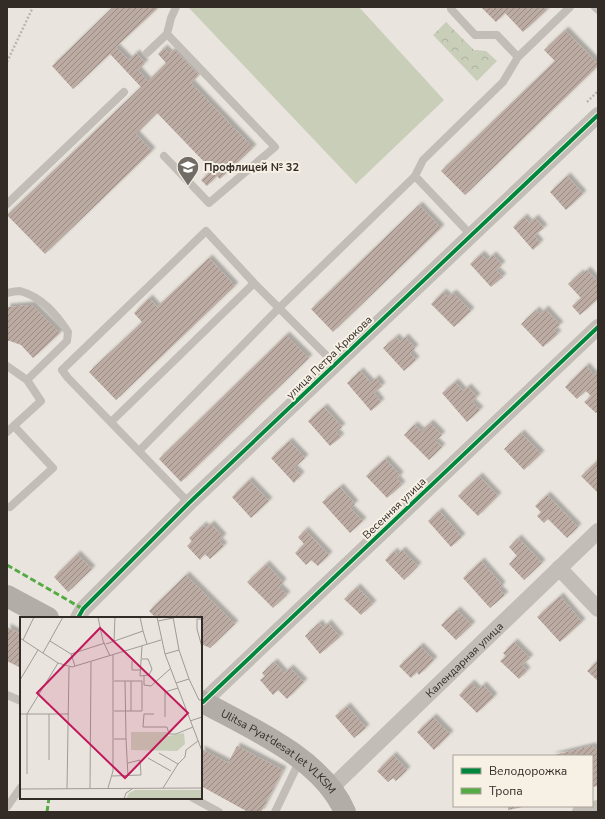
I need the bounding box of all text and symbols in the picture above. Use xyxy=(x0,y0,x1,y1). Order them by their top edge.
school or university icon: Профлицей № 32 xyxy=(175,154,201,187)
place label: Профлицей № 32 xyxy=(204,160,299,175)
street label: улица Петра Крюкова xyxy=(283,312,376,402)
street label: Весенняя улица xyxy=(359,474,429,543)
inset map xyxy=(20,617,202,799)
street label: Календарная улица xyxy=(422,619,507,701)
street label: Ulitsa Pyat'desat let VLKSM xyxy=(218,706,339,797)
legend xyxy=(453,755,593,807)
text: Велодорожка xyxy=(489,763,567,779)
text: Тропа xyxy=(489,783,523,799)

